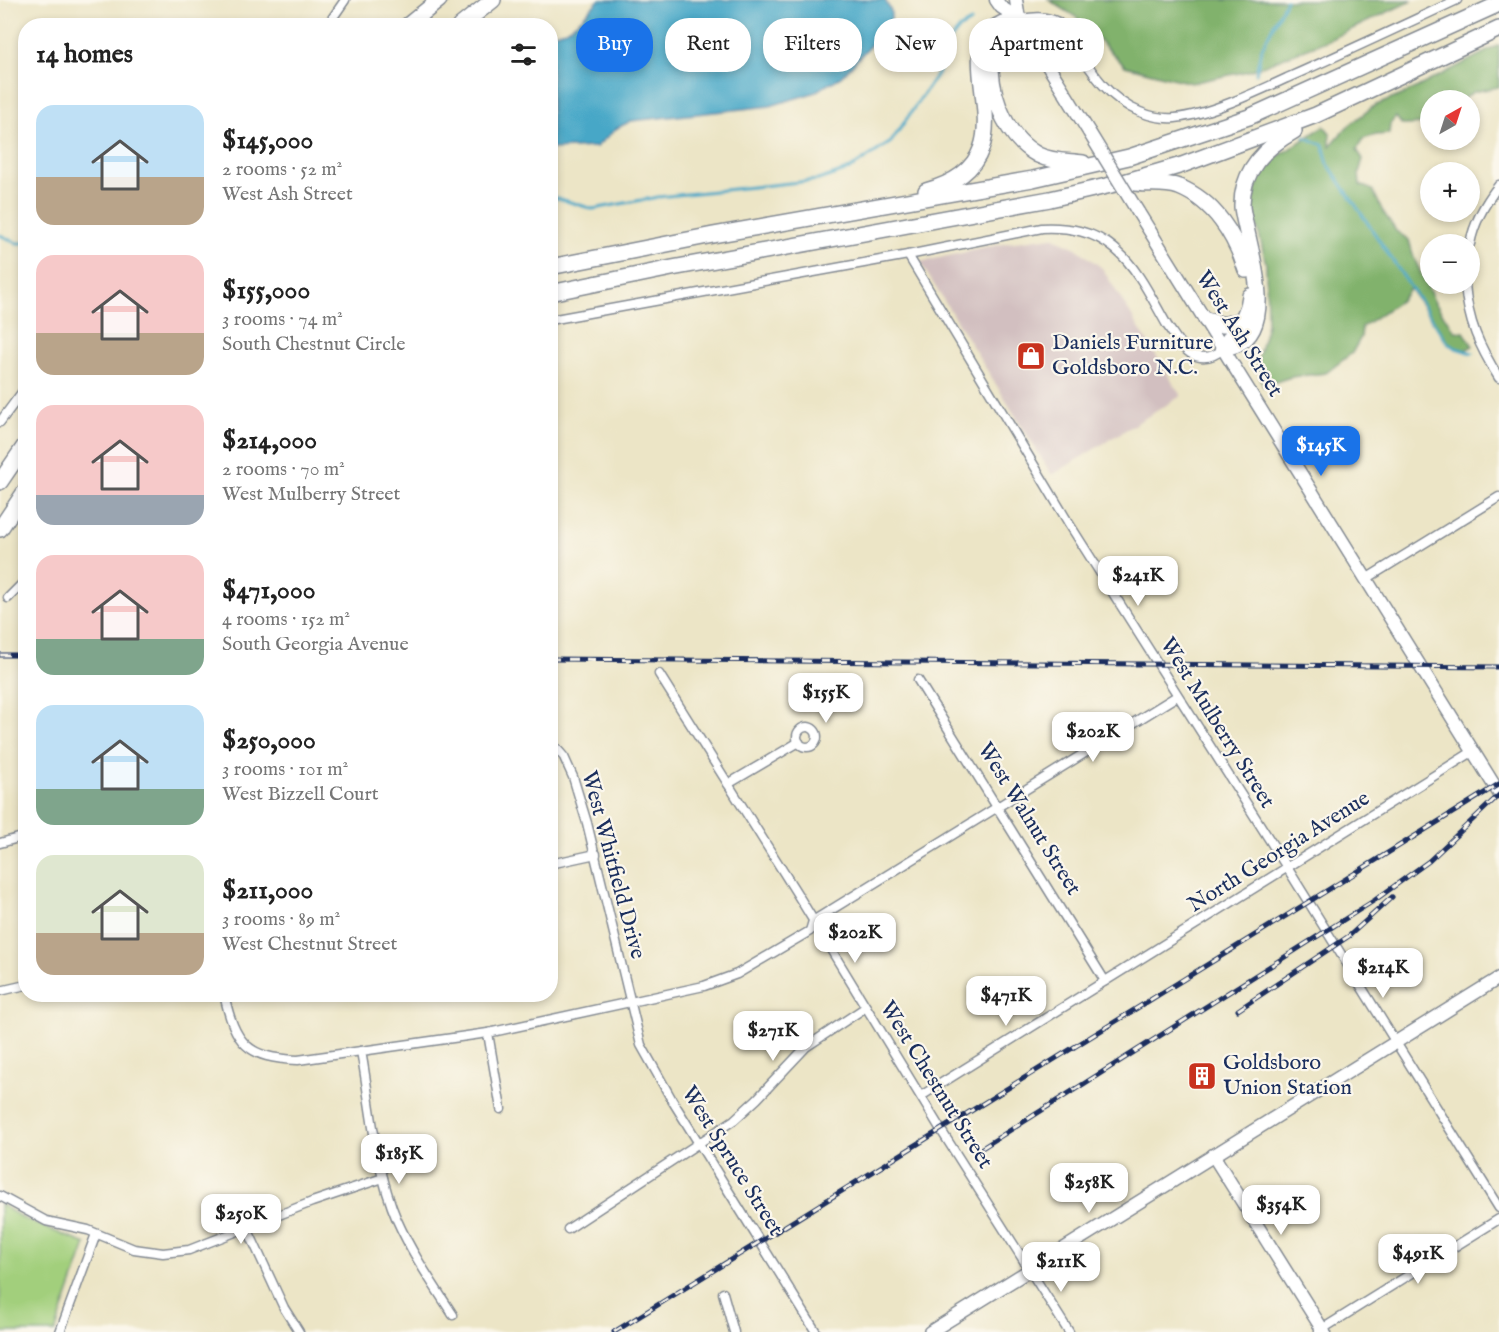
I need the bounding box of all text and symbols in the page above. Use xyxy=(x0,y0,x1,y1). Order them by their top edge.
chip: Buy xyxy=(576,18,653,72)
chip: Rent xyxy=(665,18,751,72)
chip: Filters xyxy=(763,18,862,72)
chip: New xyxy=(874,18,957,72)
chip: Apartment xyxy=(969,18,1104,72)
text: 14 homes xyxy=(36,38,133,71)
icon: filters xyxy=(507,38,540,71)
north arrow xyxy=(1420,90,1480,150)
map controls xyxy=(1420,90,1480,294)
text: $145,000 xyxy=(222,124,313,157)
icon: home xyxy=(84,129,156,201)
text: 2 rooms · 52 m² xyxy=(222,157,342,182)
button: + xyxy=(1420,162,1480,222)
text: West Ash Street xyxy=(222,182,353,207)
button: − xyxy=(1420,234,1480,294)
street label: West Ash Street xyxy=(1189,266,1289,403)
text: $155,000 xyxy=(222,274,310,307)
icon: home xyxy=(84,279,156,351)
text: 3 rooms · 74 m² xyxy=(222,307,343,332)
place label: Daniels Furniture Goldsboro N.C. xyxy=(1052,329,1213,382)
text: South Chestnut Circle xyxy=(222,332,405,357)
shop icon: Daniels Furniture Goldsboro N.C. xyxy=(1015,340,1047,372)
text: $214,000 xyxy=(222,424,317,457)
pin: $145K xyxy=(1279,426,1363,477)
icon: home xyxy=(84,429,156,501)
text: $145K xyxy=(1296,433,1346,458)
text: 2 rooms · 70 m² xyxy=(222,457,345,482)
text: West Mulberry Street xyxy=(222,482,400,507)
pin: $241K xyxy=(1096,556,1180,607)
text: $241K xyxy=(1112,563,1164,588)
text: $471,000 xyxy=(222,574,315,607)
icon: home xyxy=(84,579,156,651)
text: 4 rooms · 152 m² xyxy=(222,607,350,632)
text: South Georgia Avenue xyxy=(222,632,409,657)
street label: West Mulberry Street xyxy=(1153,632,1281,814)
pin: $155K xyxy=(784,673,868,724)
text: $155K xyxy=(802,680,850,705)
pin: $202K xyxy=(1051,712,1135,763)
text: $202K xyxy=(1066,719,1120,744)
text: $250,000 xyxy=(222,724,316,757)
icon: home xyxy=(84,729,156,801)
street label: West Walnut Street xyxy=(971,737,1088,901)
text: 3 rooms · 101 m² xyxy=(222,757,348,782)
street label: West Whitfield Drive xyxy=(574,768,652,962)
text: West Bizzell Court xyxy=(222,782,379,807)
street label: North Georgia Avenue xyxy=(1183,785,1375,919)
text: $211,000 xyxy=(222,874,313,907)
icon: home xyxy=(84,879,156,951)
text: 3 rooms · 89 m² xyxy=(222,907,340,932)
pin: $202K xyxy=(813,913,897,964)
text: $202K xyxy=(828,920,882,945)
text: West Chestnut Street xyxy=(222,932,397,957)
pin: $214K xyxy=(1341,948,1425,999)
text: $214K xyxy=(1357,955,1409,980)
pin: $471K xyxy=(964,976,1048,1027)
text: $471K xyxy=(980,983,1032,1008)
street label: West Chestnut Street xyxy=(873,996,999,1175)
pin: $271K xyxy=(731,1011,815,1062)
text: $271K xyxy=(747,1018,799,1043)
place label: Goldsboro Union Station xyxy=(1223,1049,1352,1102)
building icon: Goldsboro Union Station xyxy=(1186,1060,1218,1092)
street label: West Spruce Street xyxy=(675,1081,790,1242)
pin: $185K xyxy=(357,1134,441,1185)
text: $185K xyxy=(375,1141,423,1166)
pin: $258K xyxy=(1047,1163,1131,1214)
text: $258K xyxy=(1064,1170,1114,1195)
pin: $354K xyxy=(1239,1185,1323,1236)
text: $354K xyxy=(1256,1192,1306,1217)
pin: $250K xyxy=(199,1194,283,1245)
text: $250K xyxy=(215,1201,267,1226)
pin: $491K xyxy=(1376,1234,1460,1285)
text: $491K xyxy=(1392,1241,1444,1266)
pin: $211K xyxy=(1019,1242,1103,1293)
text: $211K xyxy=(1036,1249,1086,1274)

